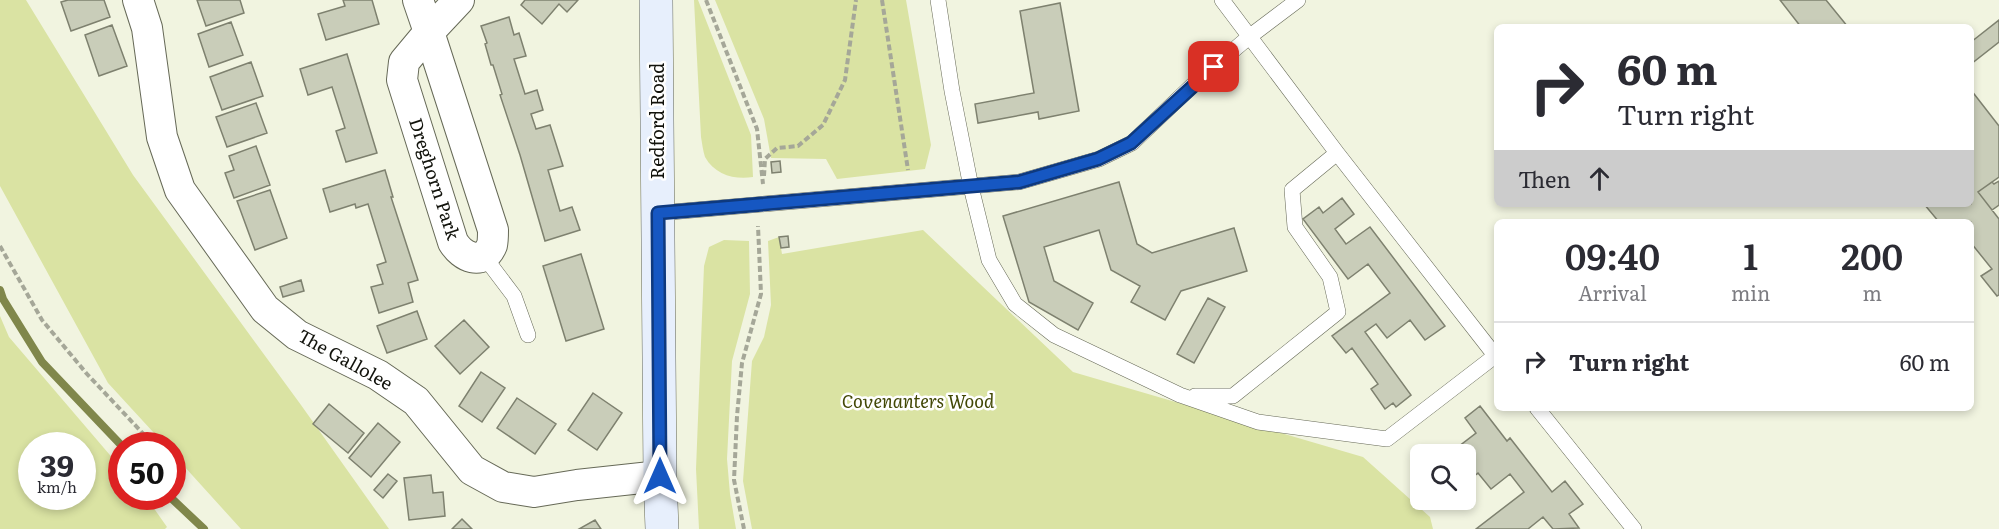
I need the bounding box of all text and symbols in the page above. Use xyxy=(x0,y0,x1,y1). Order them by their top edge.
text: 60 m xyxy=(1617,36,1718,98)
pin xyxy=(1188,41,1239,92)
icon: right xyxy=(1518,48,1596,126)
icon: arrive xyxy=(1197,50,1230,83)
street label: Redford Road xyxy=(643,63,670,179)
text: Turn right xyxy=(1617,93,1754,133)
street label: Dreghorn Park xyxy=(403,114,468,244)
text: Then xyxy=(1518,162,1571,195)
icon: ahead xyxy=(1583,162,1616,195)
text: 09:40 xyxy=(1565,228,1660,281)
text: 1 xyxy=(1743,228,1758,281)
text: 200 xyxy=(1841,228,1903,281)
text: Arrival xyxy=(1578,277,1647,307)
text: min xyxy=(1731,277,1770,307)
text: m xyxy=(1862,277,1882,307)
street label: The Gallolee xyxy=(293,321,398,396)
icon: right xyxy=(1518,345,1551,378)
text: Turn right xyxy=(1569,345,1689,378)
text: 60 m xyxy=(1900,345,1950,378)
park label: Covenanters Wood xyxy=(842,387,995,414)
speed limit sign: 50 xyxy=(108,432,186,510)
text: 39 xyxy=(40,442,74,486)
position arrow xyxy=(628,444,692,508)
map controls xyxy=(1410,444,1476,510)
button: search xyxy=(1410,444,1476,510)
text: km/h xyxy=(37,475,77,498)

